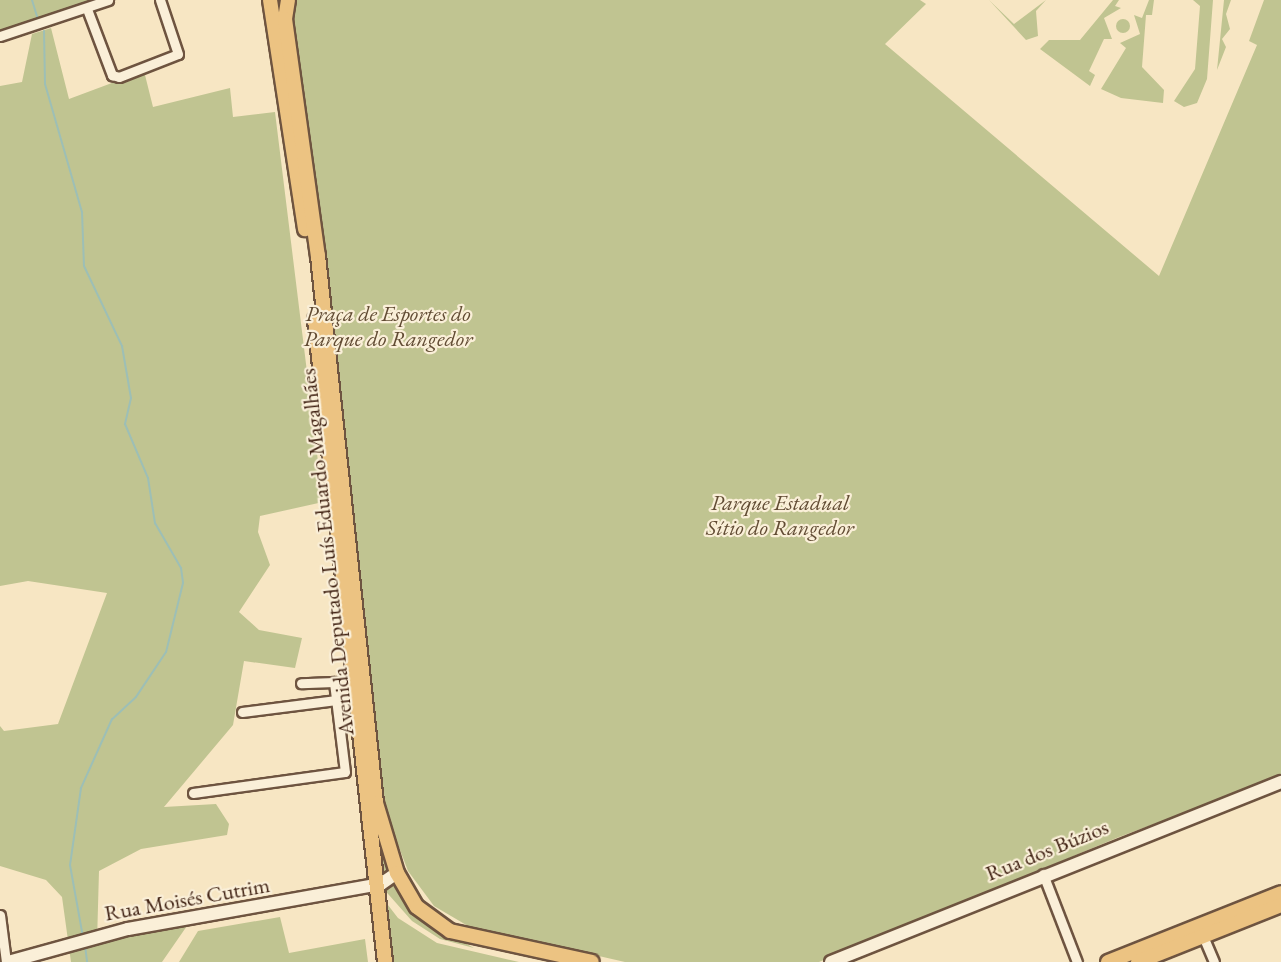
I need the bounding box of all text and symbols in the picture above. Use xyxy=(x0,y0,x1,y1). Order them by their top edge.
park label: Praça de Esportes do Parque do Rangedor xyxy=(303,300,473,352)
street label: Avenida Deputado Luís Eduardo Magalhães xyxy=(295,367,359,737)
park label: Parque Estadual Sítio do Rangedor xyxy=(706,489,854,540)
street label: Rua dos Búzios xyxy=(982,813,1112,887)
street label: Rua Moisés Cutrim xyxy=(102,871,272,927)

